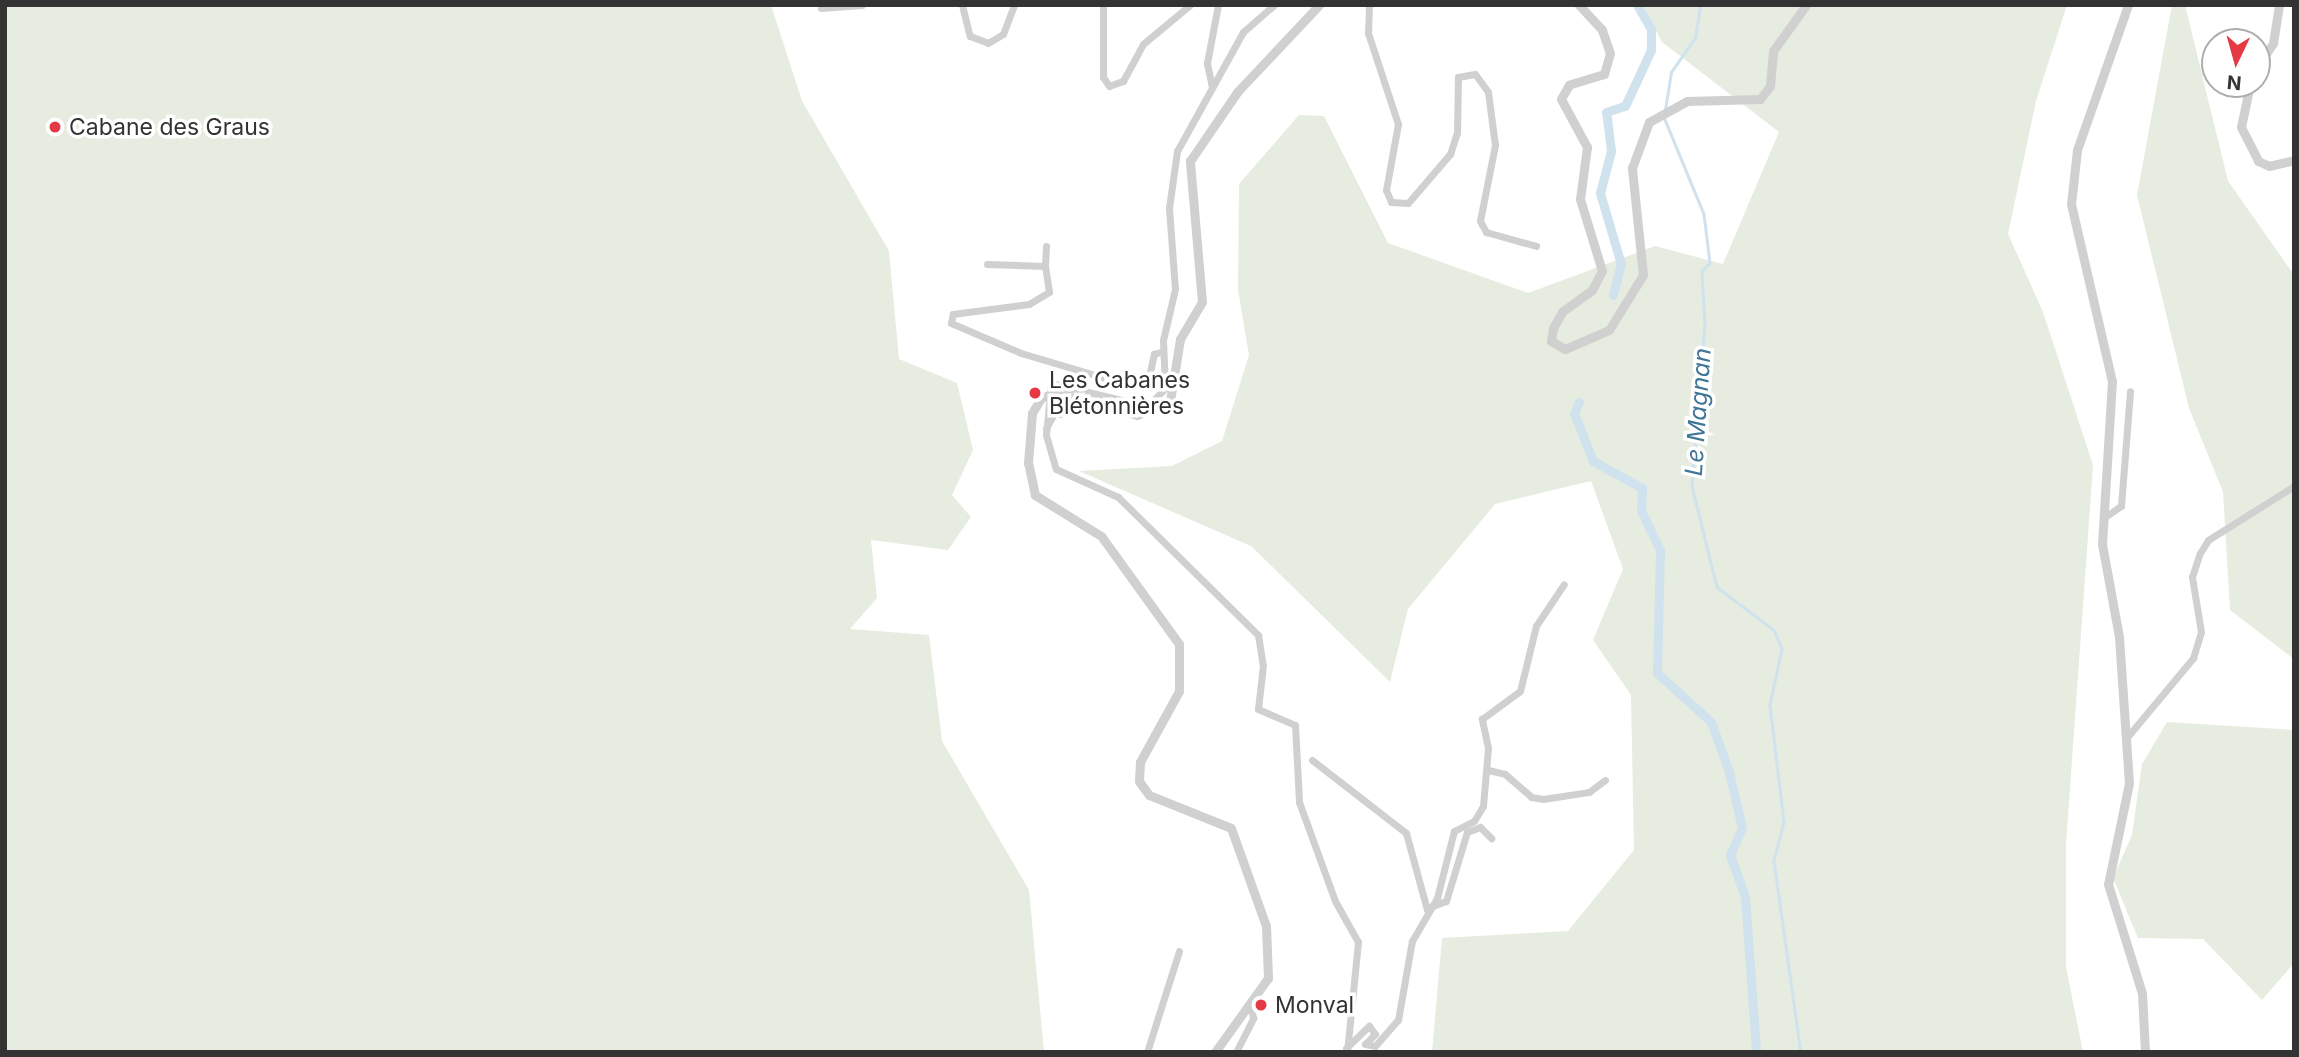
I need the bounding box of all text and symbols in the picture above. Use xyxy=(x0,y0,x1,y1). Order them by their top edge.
north arrow xyxy=(2201,28,2271,98)
text: N xyxy=(2226,70,2243,95)
place label: Cabane des Graus xyxy=(69,113,270,141)
marker: Cabane des Graus xyxy=(47,119,63,135)
water label: Le Magnan xyxy=(1679,347,1717,477)
place label: Les Cabanes Blétonnières xyxy=(1049,366,1190,420)
marker: Les Cabanes Blétonnières xyxy=(1027,385,1043,401)
place label: Monval xyxy=(1275,991,1354,1019)
marker: Monval xyxy=(1253,997,1269,1013)

